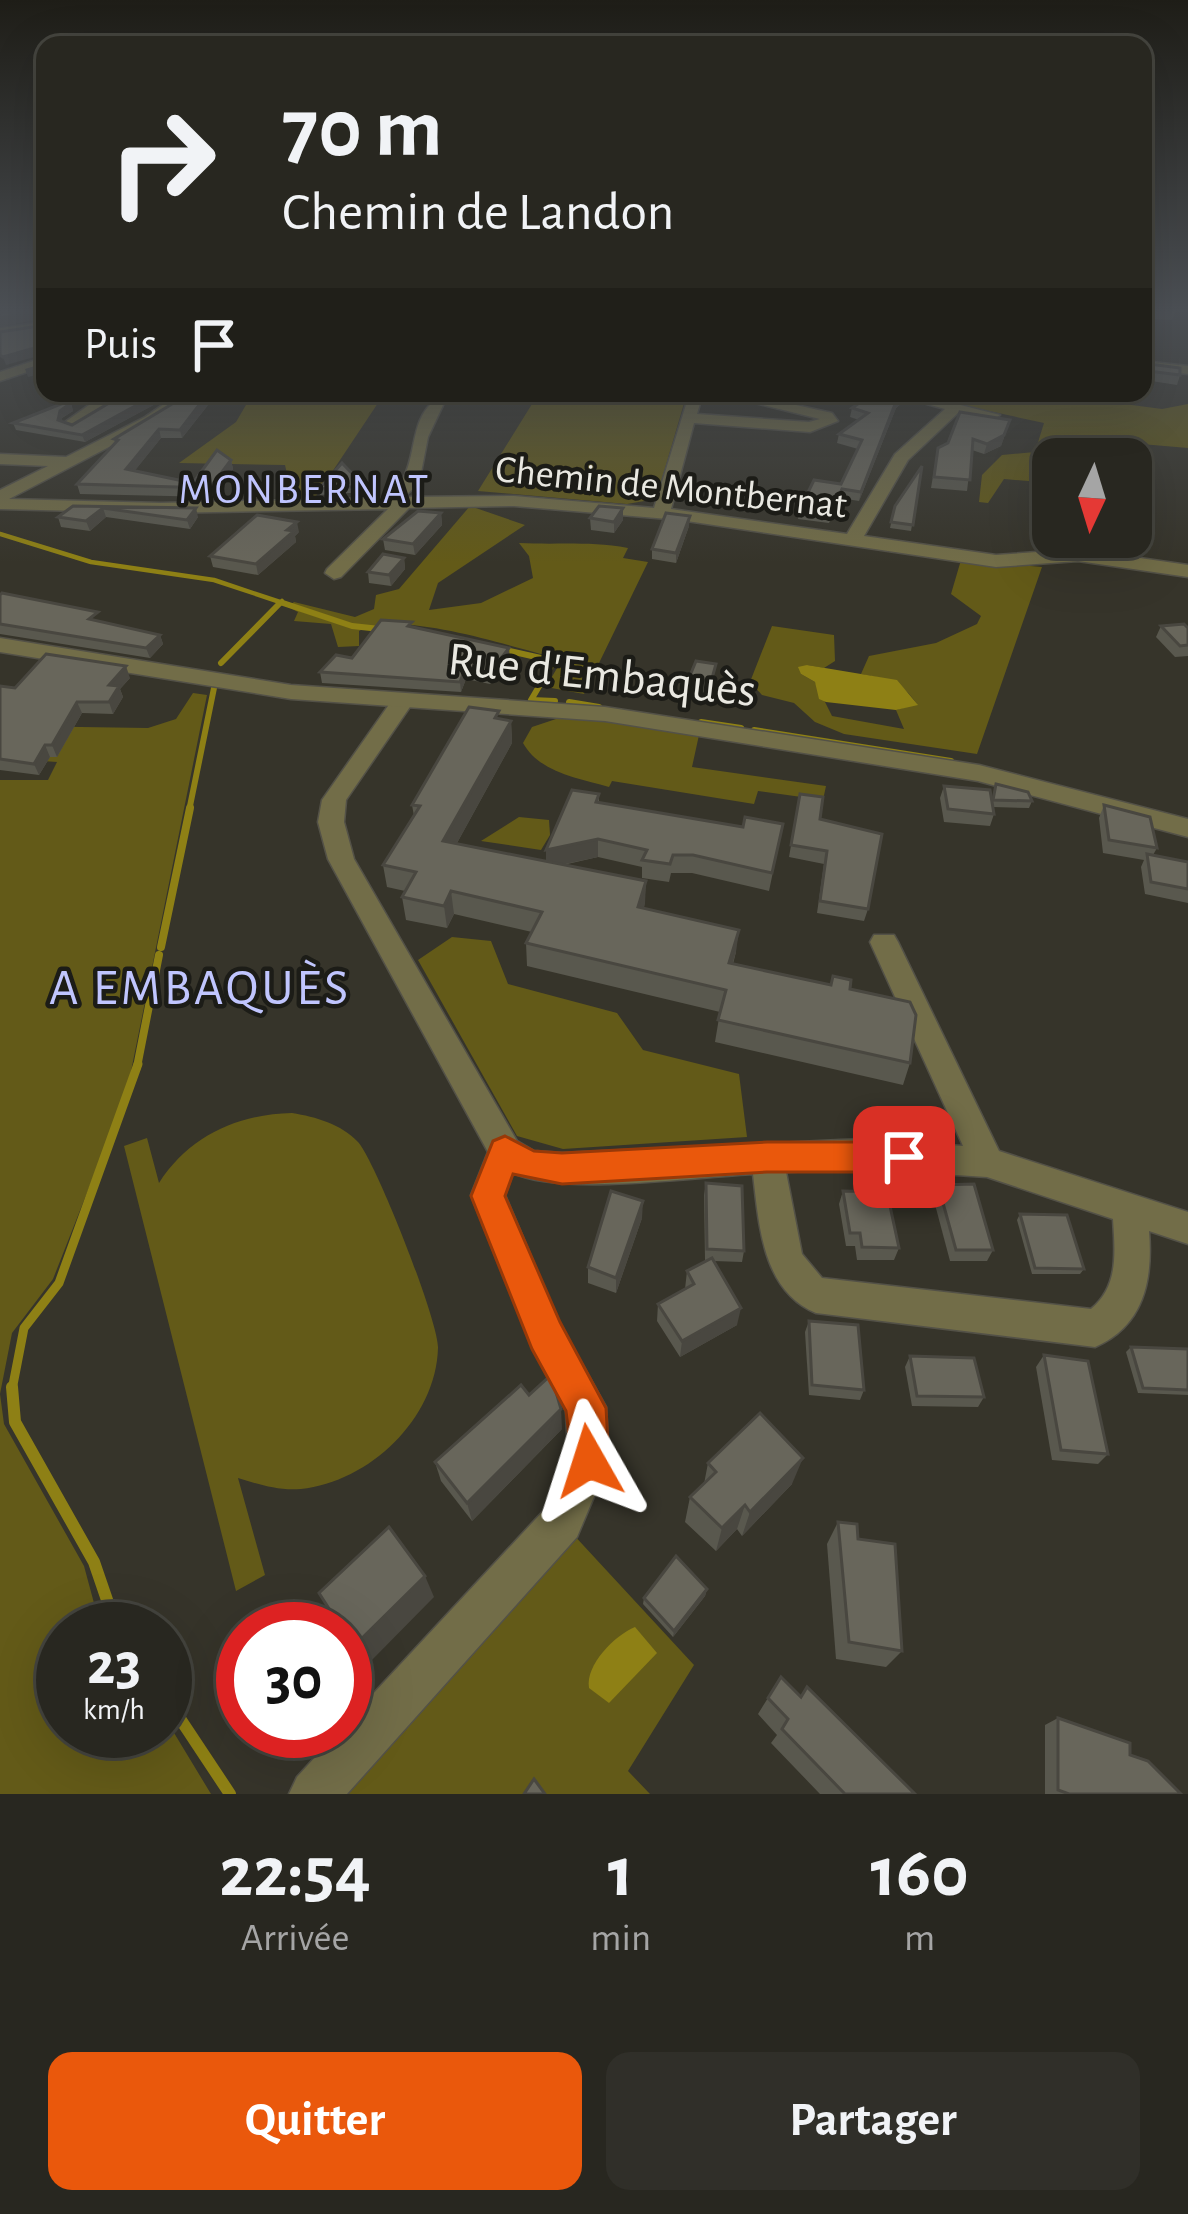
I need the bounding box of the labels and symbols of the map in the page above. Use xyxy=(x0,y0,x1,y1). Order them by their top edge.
north arrow xyxy=(1032,438,1152,558)
street label: Chemin de Montbernat xyxy=(493,450,849,526)
district label: MONBERNAT xyxy=(179,469,431,511)
street label: Rue d'Embaquès xyxy=(446,636,758,716)
district label: A EMBAQUÈS xyxy=(49,959,351,1014)
pin xyxy=(853,1106,955,1208)
position arrow xyxy=(526,1398,652,1524)
speed limit sign: 30 xyxy=(216,1602,372,1758)

